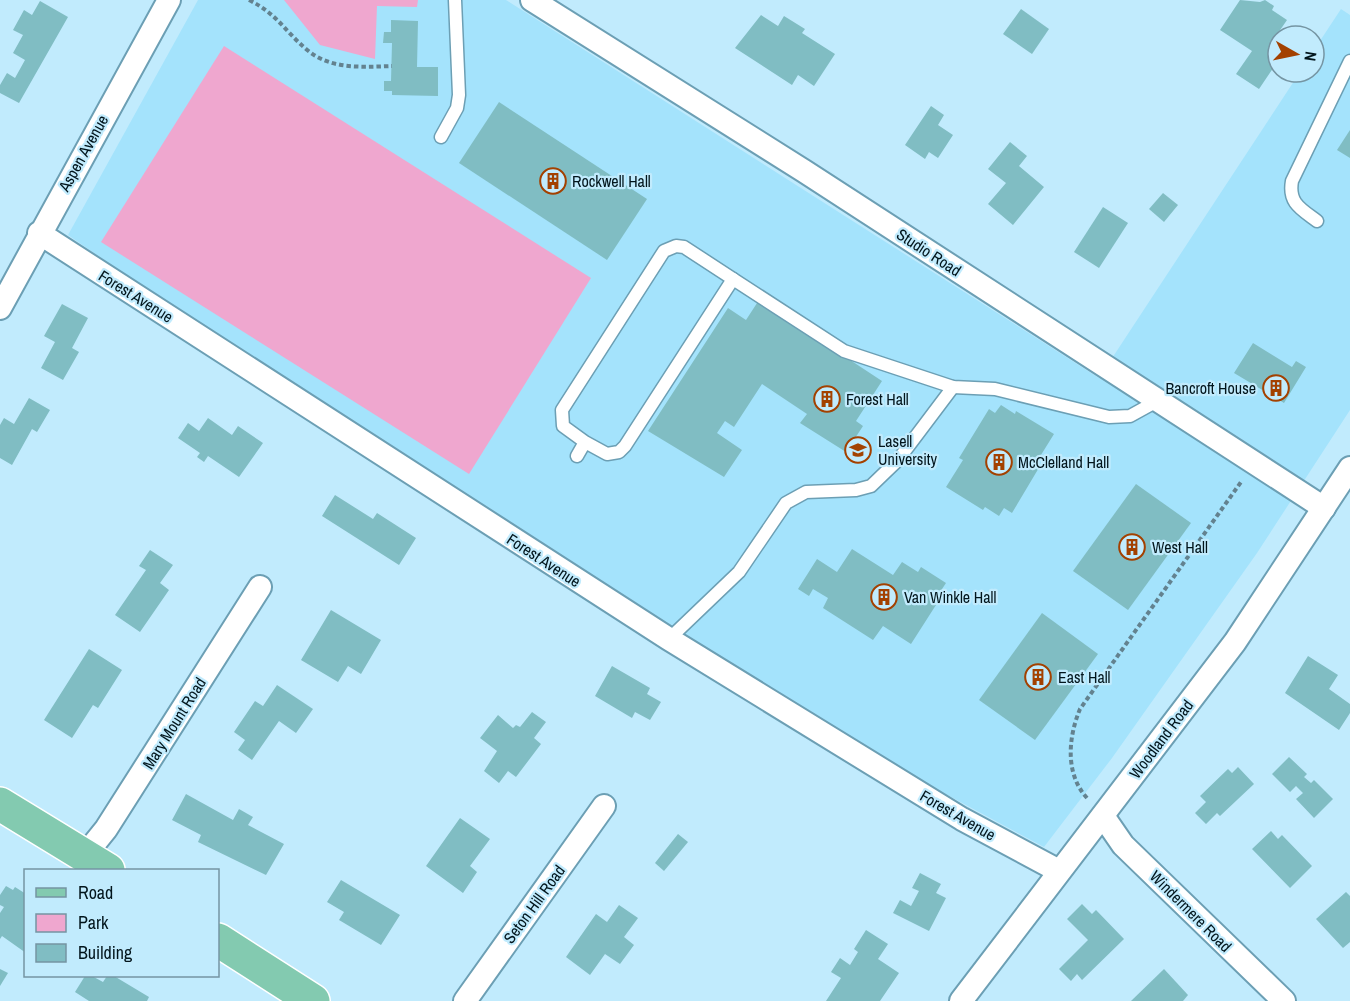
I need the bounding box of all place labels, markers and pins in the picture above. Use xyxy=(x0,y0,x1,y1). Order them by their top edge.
building icon: Rockwell Hall xyxy=(538,166,568,196)
place label: Rockwell Hall xyxy=(572,170,651,192)
building icon: Bancroft House xyxy=(1261,373,1291,403)
place label: Bancroft House xyxy=(1166,377,1256,399)
building icon: Forest Hall xyxy=(812,384,842,414)
place label: Forest Hall xyxy=(846,388,909,410)
place label: Lasell University xyxy=(878,430,937,470)
school or university icon: Lasell University xyxy=(843,435,873,465)
building icon: McClelland Hall xyxy=(984,447,1014,477)
place label: McClelland Hall xyxy=(1018,451,1109,473)
building icon: West Hall xyxy=(1117,532,1147,562)
place label: West Hall xyxy=(1152,536,1208,558)
building icon: Van Winkle Hall xyxy=(869,582,899,612)
place label: Van Winkle Hall xyxy=(904,586,996,608)
building icon: East Hall xyxy=(1023,662,1053,692)
place label: East Hall xyxy=(1058,666,1111,688)

